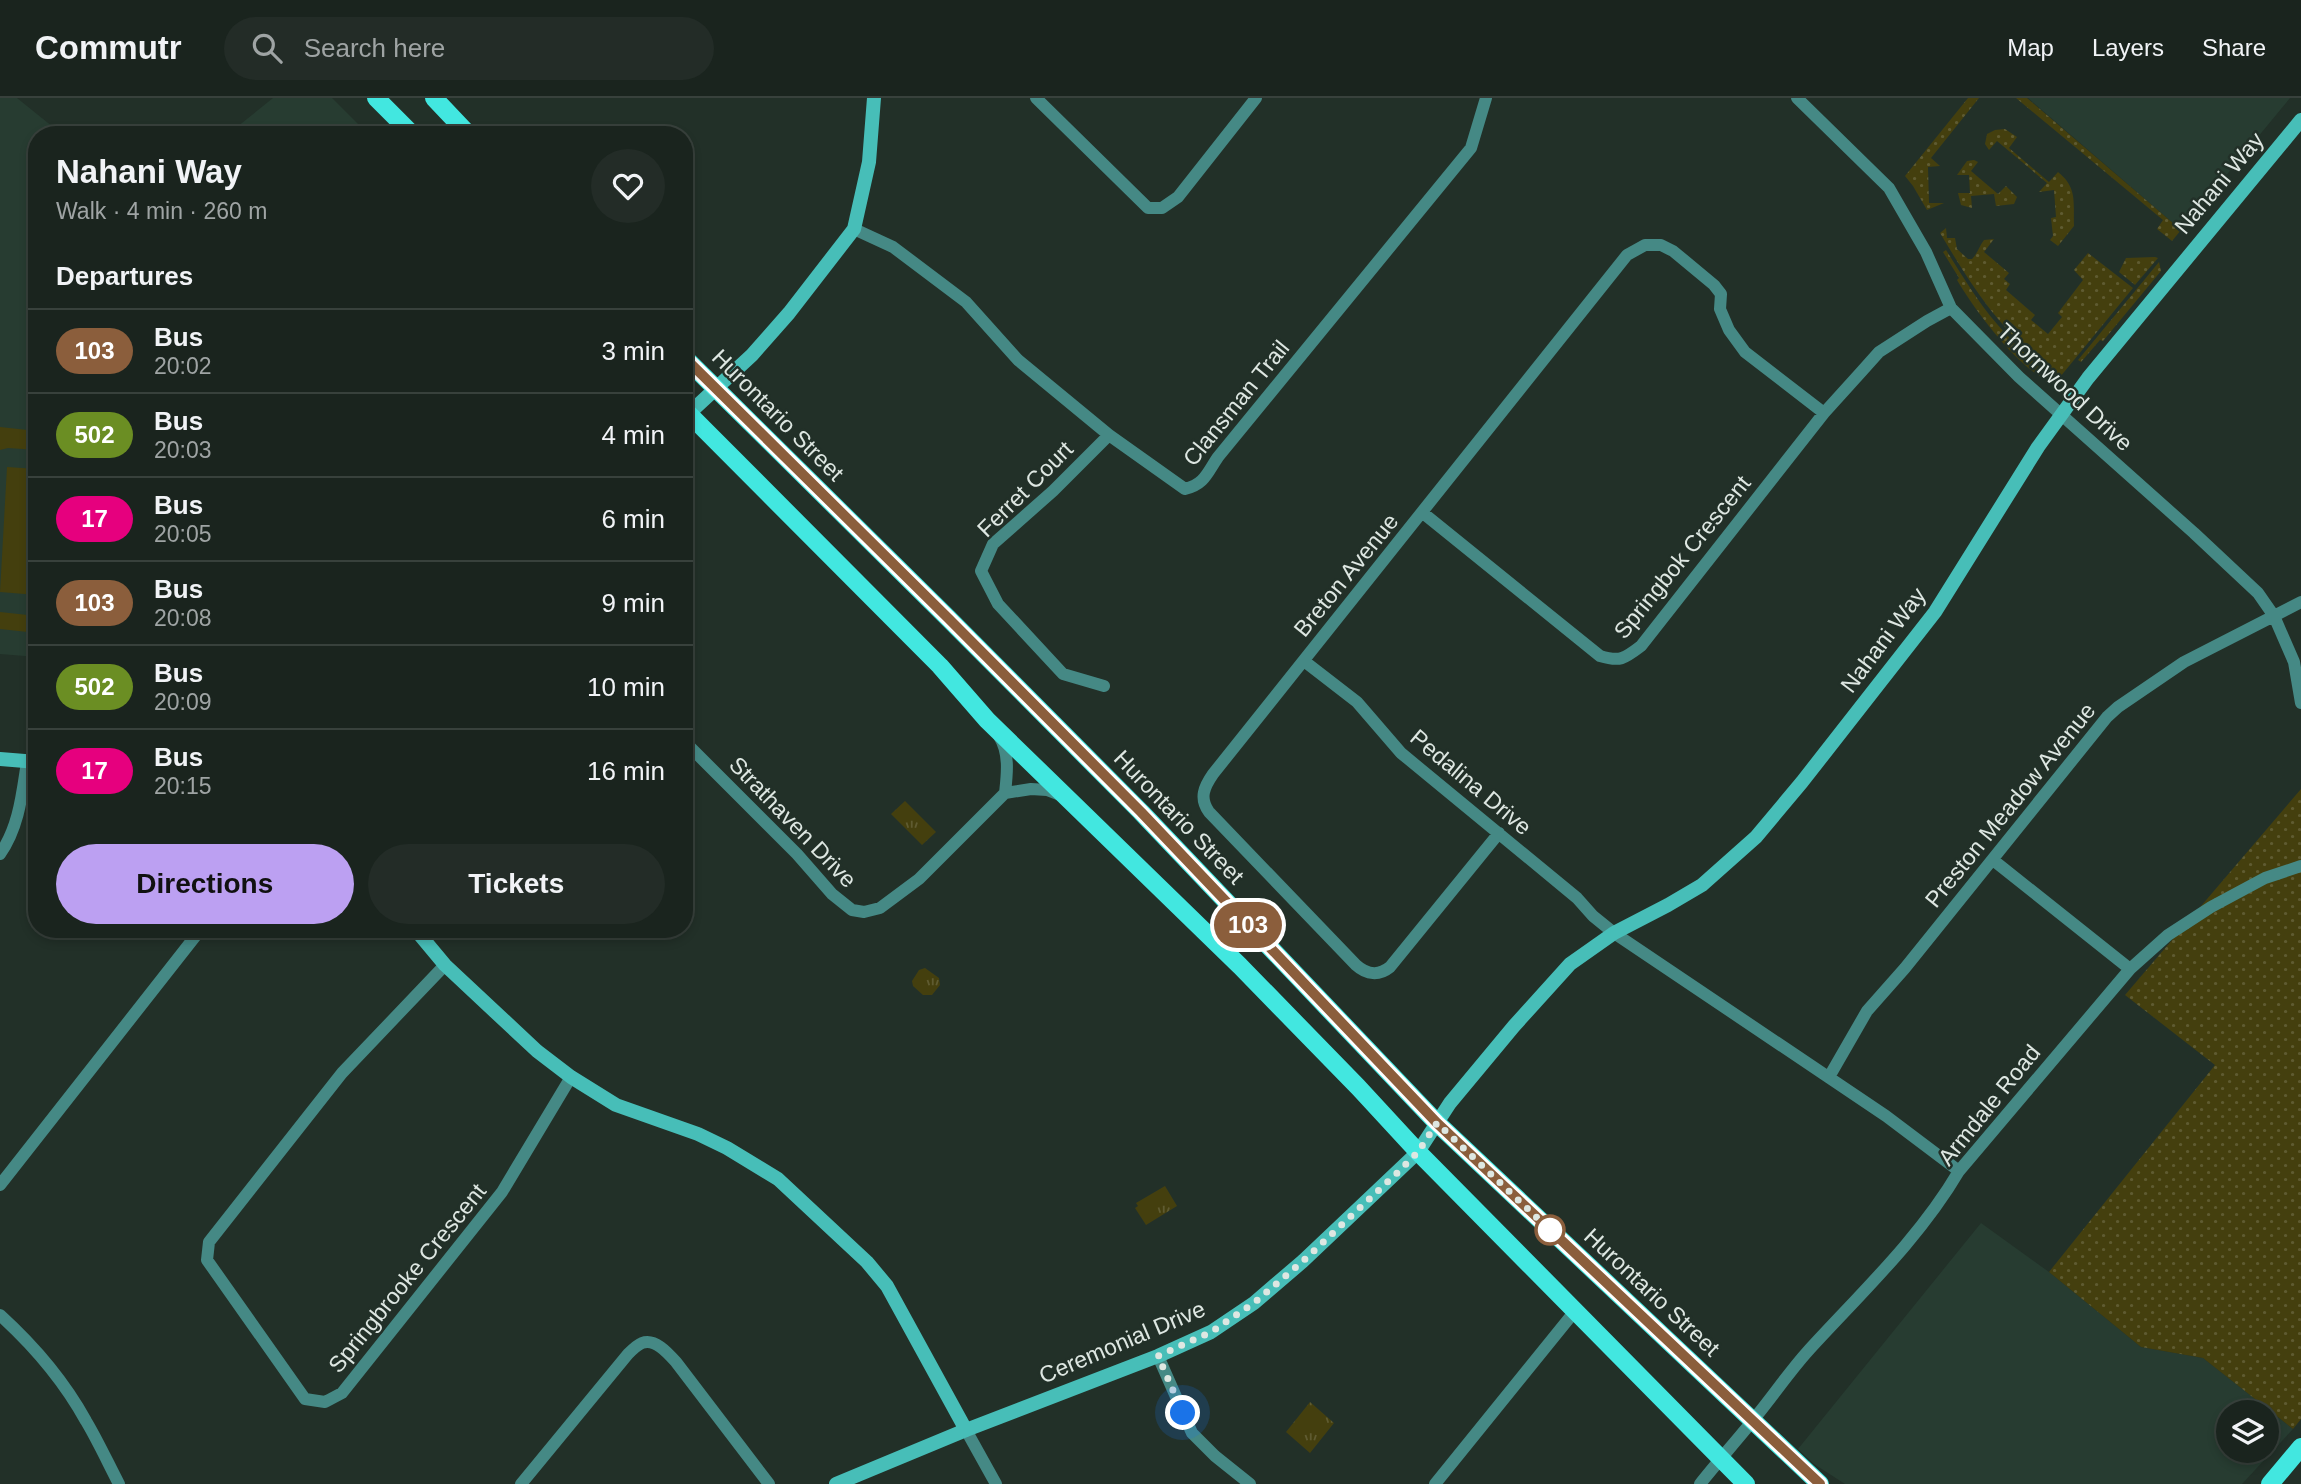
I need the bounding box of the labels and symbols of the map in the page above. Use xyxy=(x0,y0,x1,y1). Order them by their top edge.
street label: Nahani Way xyxy=(2169,127,2269,239)
street label: Thornwood Drive xyxy=(1992,318,2138,456)
street label: Clansman Trail xyxy=(1178,335,1294,471)
street label: Hurontario Street xyxy=(707,344,850,487)
street label: Ferret Court xyxy=(972,436,1078,542)
street label: Springbok Crescent xyxy=(1608,470,1756,644)
street label: Breton Avenue xyxy=(1289,508,1403,642)
street label: Nahani Way xyxy=(1835,582,1931,698)
street label: Preston Meadow Avenue xyxy=(1920,698,2100,912)
street label: Pedalina Drive xyxy=(1405,724,1537,840)
street label: Hurontario Street xyxy=(1109,745,1250,889)
street label: Strathaven Drive xyxy=(724,751,862,893)
line badge: 103 xyxy=(1208,902,1288,948)
street label: Armdale Road xyxy=(1933,1040,2045,1170)
street label: Springbrooke Crescent xyxy=(323,1178,492,1378)
unlabelled marker xyxy=(1535,1215,1565,1245)
street label: Hurontario Street xyxy=(1579,1223,1725,1362)
street label: Ceremonial Drive xyxy=(1035,1295,1209,1389)
your location xyxy=(1165,1395,1200,1430)

